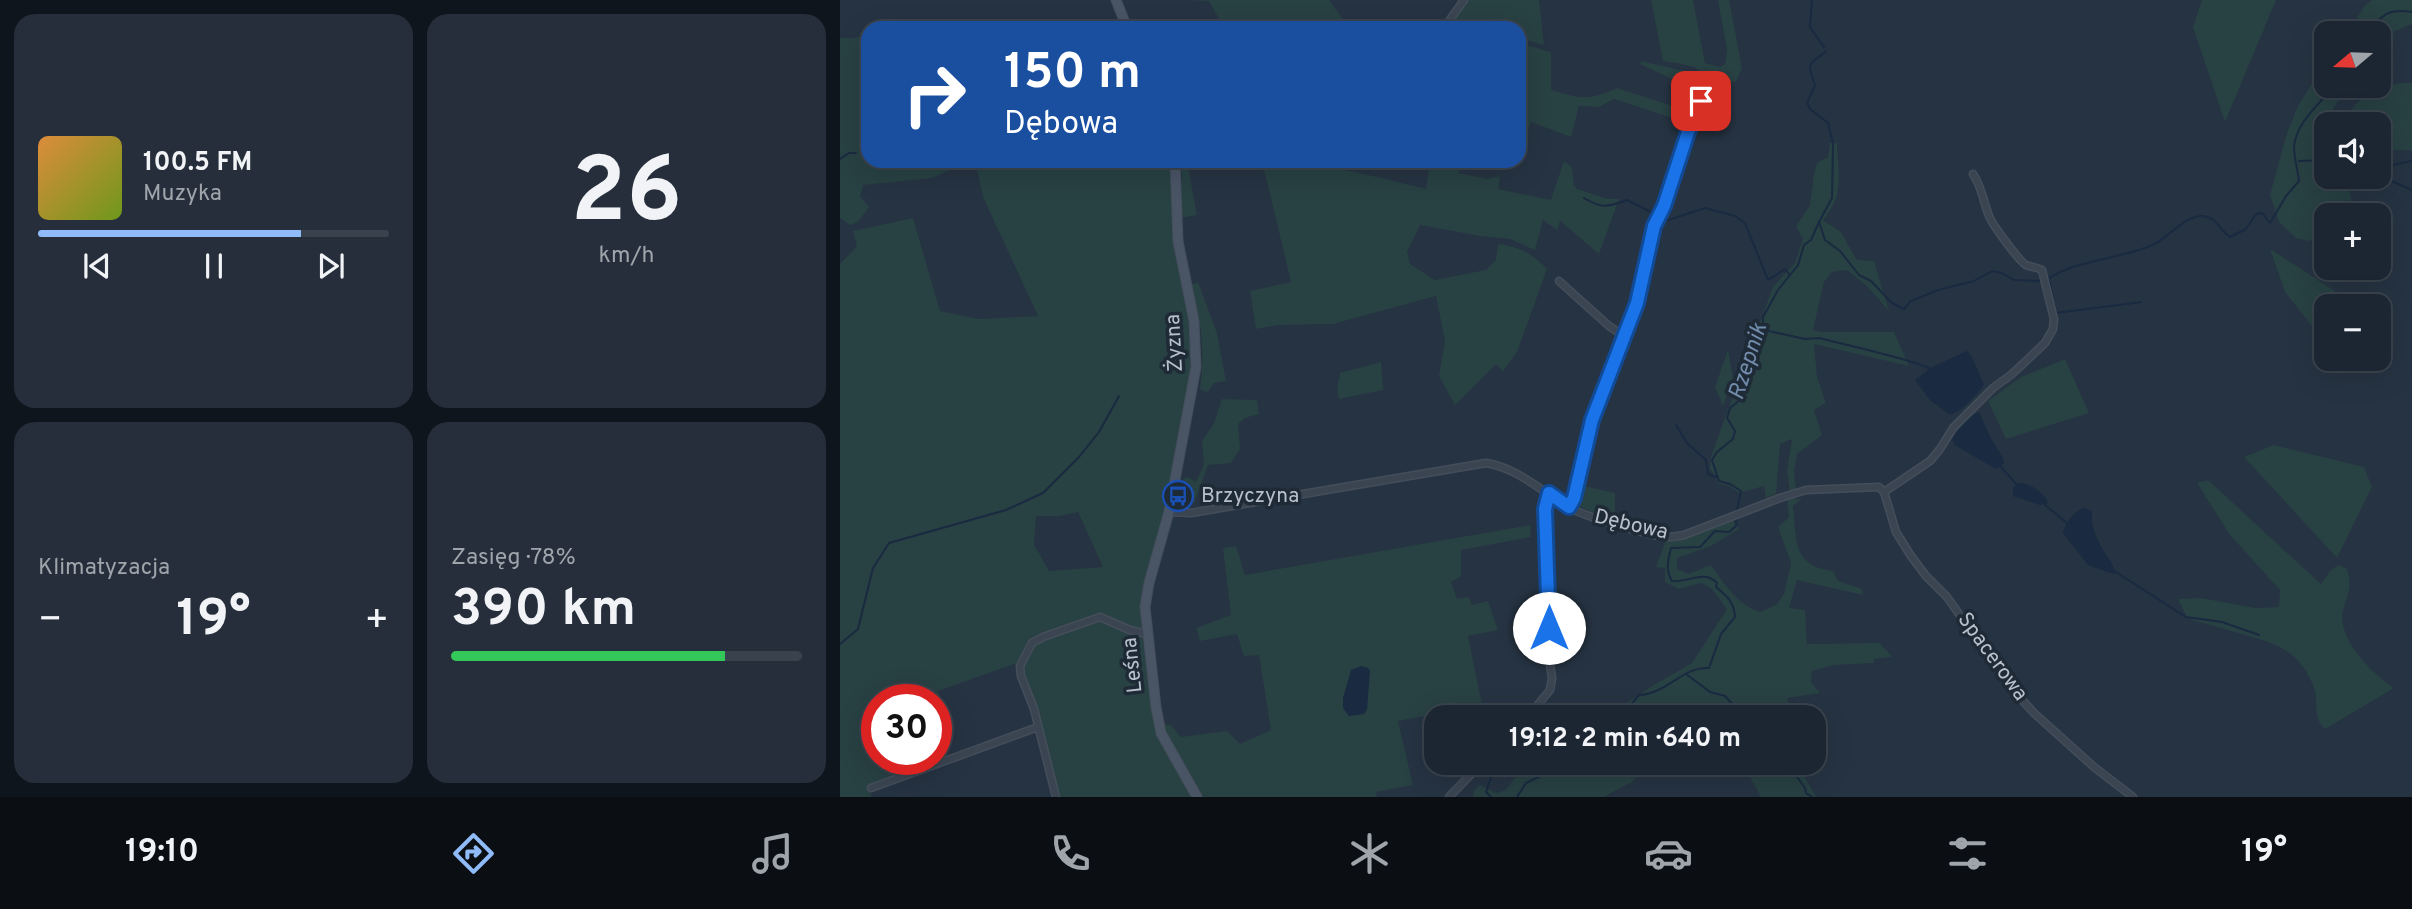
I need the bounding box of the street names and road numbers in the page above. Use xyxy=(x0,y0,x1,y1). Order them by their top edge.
street label: Żyzna xyxy=(1160,313,1190,373)
street label: Dębowa xyxy=(1591,503,1671,547)
street label: Spacerowa xyxy=(1951,607,2033,707)
street label: Leśna xyxy=(1117,636,1149,694)

